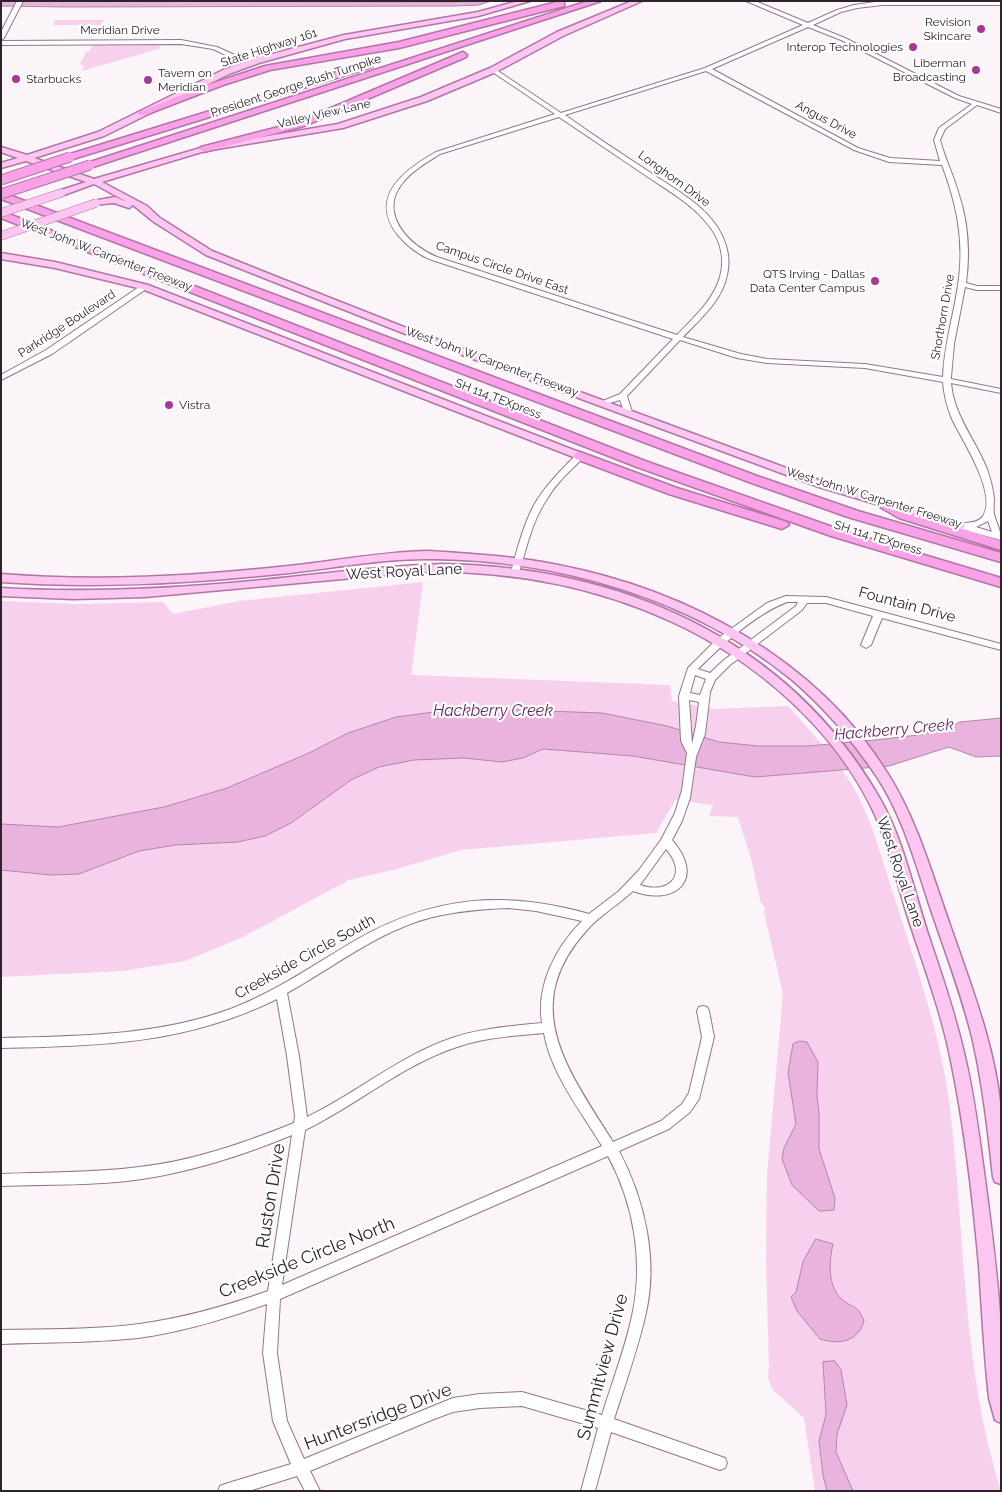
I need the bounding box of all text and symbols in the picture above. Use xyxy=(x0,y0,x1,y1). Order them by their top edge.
place label: Revision Skincare xyxy=(924,15,971,43)
street label: Meridian Drive xyxy=(80,23,160,37)
marker: Revision Skincare xyxy=(975,23,987,35)
street label: State Highway 161 xyxy=(219,26,319,70)
place label: Interop Technologies xyxy=(786,40,903,54)
marker: Interop Technologies xyxy=(907,41,919,53)
street label: President George Bush Turnpike xyxy=(209,52,383,120)
place label: Liberman Broadcasting xyxy=(893,56,966,84)
marker: Liberman Broadcasting xyxy=(970,64,982,76)
place label: Tavern on Meridian xyxy=(158,66,212,94)
place label: Starbucks xyxy=(26,72,81,86)
marker: Starbucks xyxy=(10,73,22,85)
marker: Tavern on Meridian xyxy=(142,74,154,86)
street label: Valley View Lane xyxy=(276,96,372,132)
street label: Angus Drive xyxy=(793,98,859,142)
street label: Longhorn Drive xyxy=(635,148,713,210)
street label: West John W Carpenter Freeway xyxy=(18,216,194,294)
street label: Campus Circle Drive East xyxy=(434,239,570,297)
place label: QTS Irving - Dallas Data Center Campus xyxy=(750,267,865,295)
street label: Shorthorn Drive xyxy=(928,273,958,361)
marker: QTS Irving - Dallas Data Center Campus xyxy=(869,275,881,287)
street label: Parkridge Boulevard xyxy=(16,287,118,361)
street label: West John W Carpenter Freeway xyxy=(404,324,580,400)
street label: SH 114 TEXpress xyxy=(453,376,543,422)
place label: Vistra xyxy=(179,398,210,412)
marker: Vistra xyxy=(163,399,175,411)
street label: West John W Carpenter Freeway xyxy=(785,464,963,532)
street label: SH 114 TEXpress xyxy=(832,518,924,558)
street label: West Royal Lane xyxy=(345,560,463,584)
street label: Fountain Drive xyxy=(857,583,957,627)
water label: Hackberry Creek xyxy=(433,701,553,721)
water label: Hackberry Creek xyxy=(833,715,955,745)
street label: West Royal Lane xyxy=(873,814,927,930)
street label: Creekside Circle South xyxy=(232,911,378,1003)
street label: Ruston Drive xyxy=(252,1142,290,1250)
street label: Creekside Circle North xyxy=(216,1213,398,1303)
street label: Summitview Drive xyxy=(573,1291,633,1443)
street label: Huntersridge Drive xyxy=(301,1379,455,1455)

